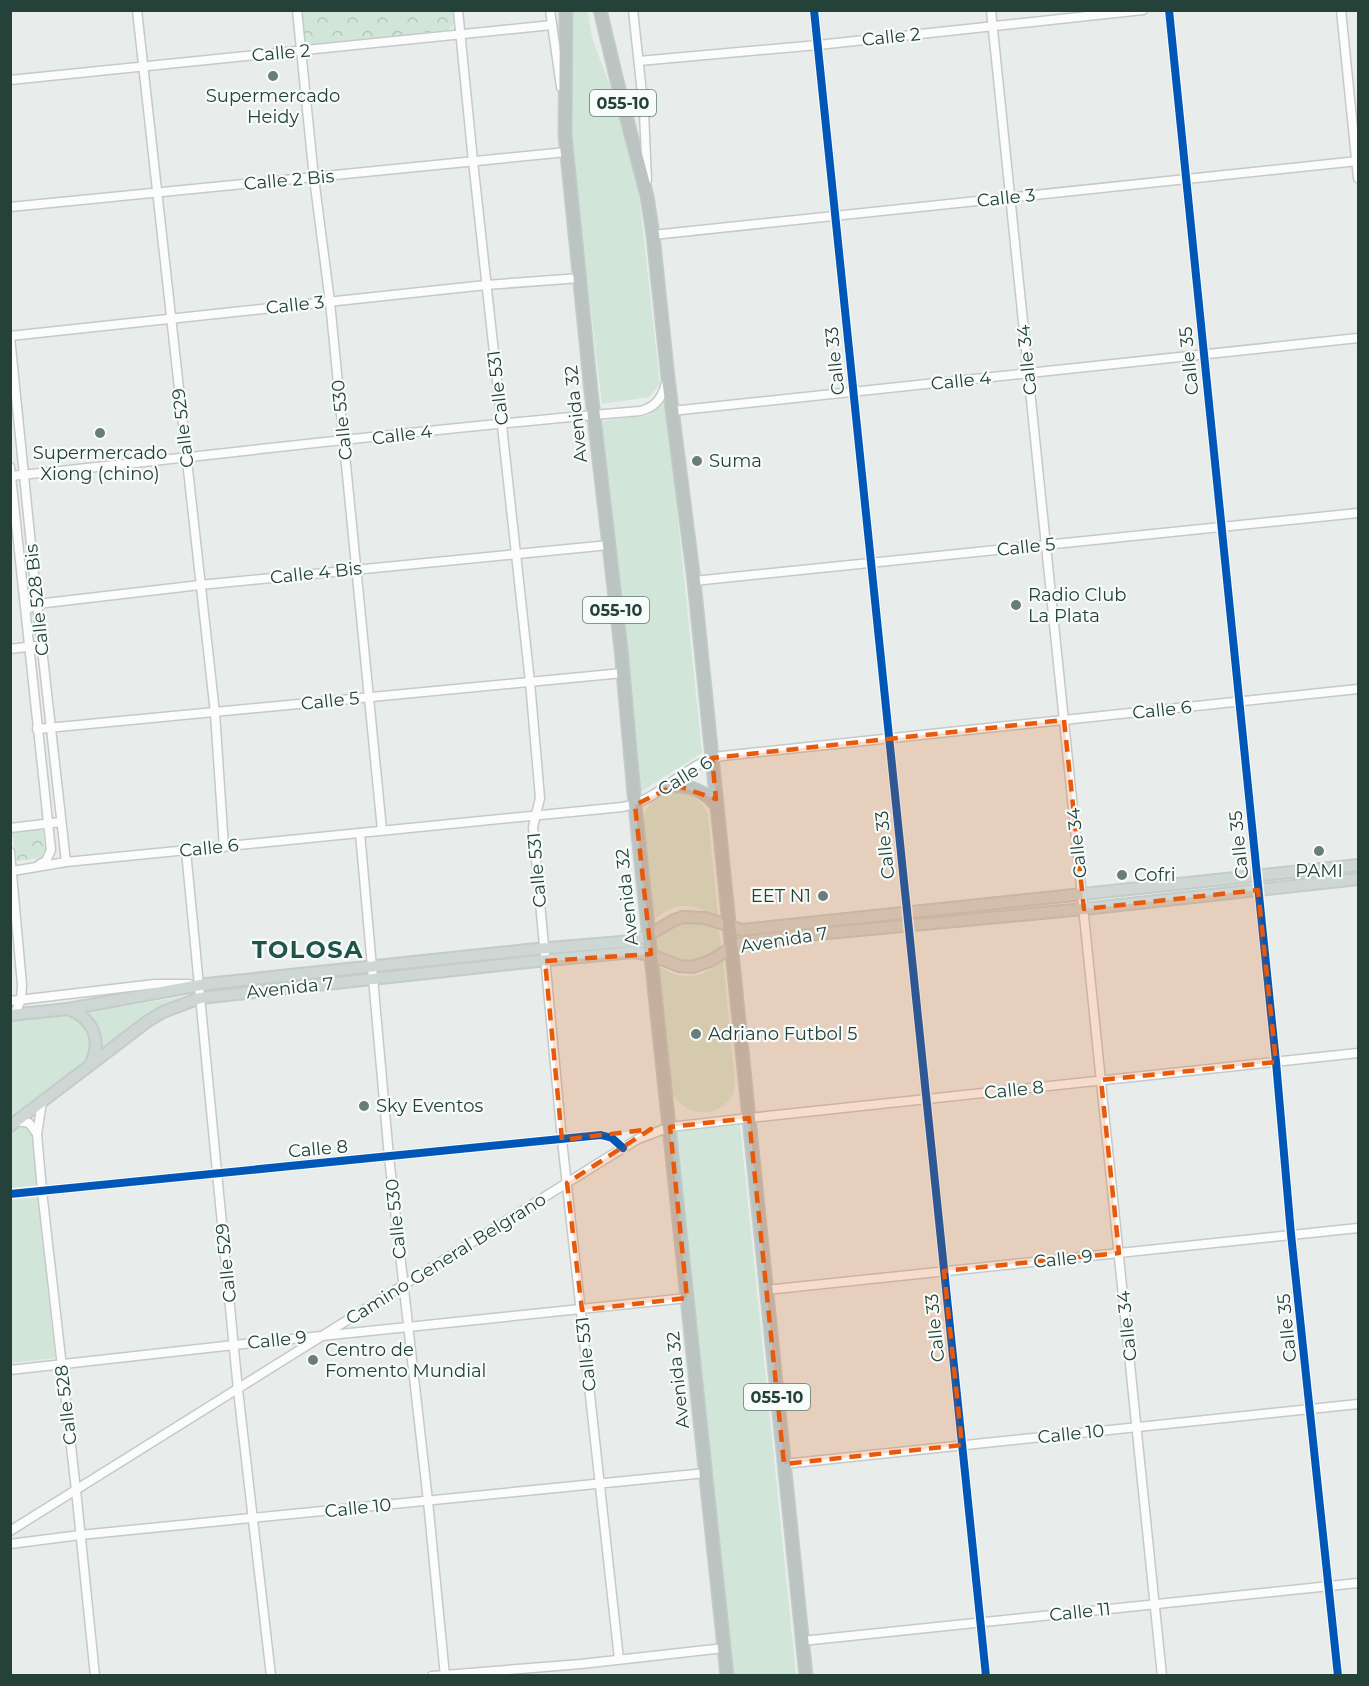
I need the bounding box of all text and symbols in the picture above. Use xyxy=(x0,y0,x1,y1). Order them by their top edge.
street label: Calle 2 xyxy=(861,23,921,51)
street label: Calle 2 xyxy=(251,39,311,67)
marker: Supermercado Heidy xyxy=(266,69,280,83)
place label: Supermercado Heidy xyxy=(206,85,340,128)
road number: 055-10 xyxy=(590,90,656,116)
street label: Calle 2 Bis xyxy=(243,165,335,195)
street label: Calle 3 xyxy=(976,184,1036,212)
street label: Calle 3 xyxy=(265,291,325,319)
street label: Calle 34 xyxy=(1012,324,1042,396)
street label: Calle 33 xyxy=(820,326,850,396)
street label: Calle 35 xyxy=(1174,326,1204,396)
street label: Calle 531 xyxy=(482,349,514,427)
street label: Avenida 32 xyxy=(560,364,592,464)
street label: Calle 4 xyxy=(930,367,992,395)
street label: Calle 530 xyxy=(327,379,357,461)
street label: Calle 529 xyxy=(167,387,199,469)
street label: Calle 4 xyxy=(371,420,433,450)
marker: Supermercado Xiong (chino) xyxy=(93,426,107,440)
place label: Supermercado Xiong (chino) xyxy=(33,442,167,485)
place label: Suma xyxy=(709,450,762,472)
marker: Suma xyxy=(690,454,704,468)
street label: Calle 5 xyxy=(996,533,1056,561)
street label: Calle 528 Bis xyxy=(20,543,54,657)
street label: Calle 4 Bis xyxy=(269,557,363,589)
place label: Radio Club La Plata xyxy=(1028,584,1127,627)
road number: 055-10 xyxy=(583,597,649,623)
marker: Radio Club La Plata xyxy=(1009,598,1023,612)
street label: Calle 5 xyxy=(300,687,360,715)
street label: Calle 6 xyxy=(1131,696,1193,724)
street label: Calle 6 xyxy=(654,751,716,801)
street label: Calle 34 xyxy=(1062,807,1092,879)
street label: Calle 33 xyxy=(870,810,900,880)
street label: Calle 35 xyxy=(1224,810,1254,880)
street label: Calle 531 xyxy=(523,832,551,908)
street label: Calle 6 xyxy=(178,834,240,862)
marker: PAMI xyxy=(1312,844,1326,858)
street label: Avenida 32 xyxy=(611,847,643,947)
place label: PAMI xyxy=(1295,860,1343,882)
place label: Cofri xyxy=(1134,864,1176,886)
marker: Cofri xyxy=(1115,868,1129,882)
place label: EET N1 xyxy=(751,885,811,907)
marker: EET N1 xyxy=(816,889,830,903)
street label: Avenida 7 xyxy=(739,922,829,958)
district label: TOLOSA xyxy=(252,935,364,964)
street label: Avenida 7 xyxy=(245,972,335,1004)
place label: Adriano Futbol 5 xyxy=(708,1023,857,1045)
marker: Adriano Futbol 5 xyxy=(689,1027,703,1041)
street label: Calle 8 xyxy=(983,1076,1045,1104)
place label: Sky Eventos xyxy=(376,1095,483,1117)
marker: Sky Eventos xyxy=(357,1099,371,1113)
street label: Calle 8 xyxy=(287,1135,349,1163)
street label: Calle 530 xyxy=(381,1178,411,1260)
street label: Camino General Belgrano xyxy=(342,1188,550,1330)
street label: Calle 529 xyxy=(211,1222,241,1304)
street label: Calle 9 xyxy=(1032,1245,1094,1273)
street label: Calle 34 xyxy=(1112,1290,1142,1362)
street label: Calle 33 xyxy=(920,1293,950,1363)
street label: Calle 35 xyxy=(1272,1293,1302,1363)
street label: Calle 531 xyxy=(571,1315,601,1393)
street label: Calle 9 xyxy=(246,1326,308,1354)
street label: Avenida 32 xyxy=(662,1330,694,1430)
place label: Centro de Fomento Mundial xyxy=(325,1339,486,1382)
marker: Centro de Fomento Mundial xyxy=(306,1353,320,1367)
street label: Calle 528 xyxy=(50,1364,82,1446)
road number: 055-10 xyxy=(744,1384,810,1410)
street label: Calle 10 xyxy=(1037,1420,1105,1448)
street label: Calle 10 xyxy=(324,1494,392,1522)
street label: Calle 11 xyxy=(1048,1598,1112,1626)

